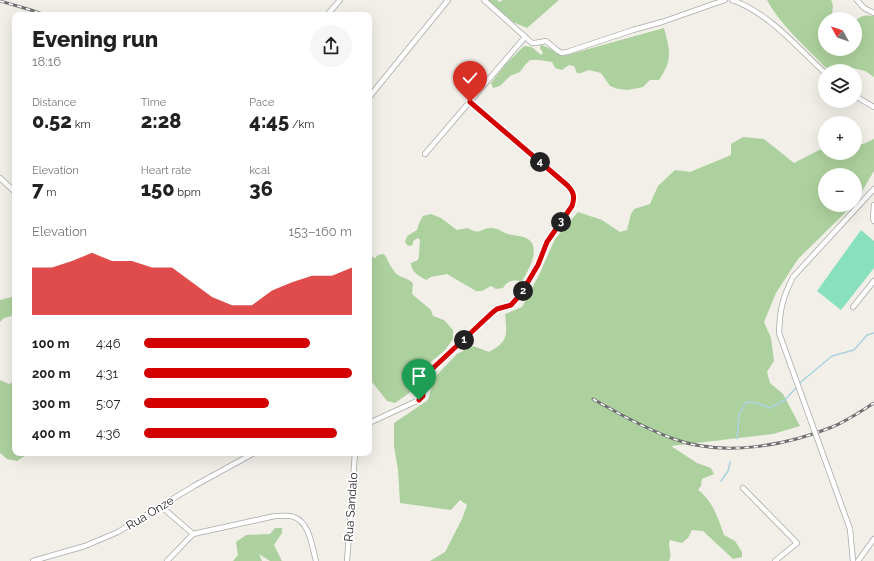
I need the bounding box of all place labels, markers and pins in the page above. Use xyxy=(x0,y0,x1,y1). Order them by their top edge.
pin xyxy=(453,61,487,102)
pin: 4 xyxy=(530,152,550,172)
pin: 3 xyxy=(551,212,571,232)
pin: 2 xyxy=(513,281,533,301)
pin: 1 xyxy=(454,330,474,350)
pin xyxy=(402,359,436,400)

